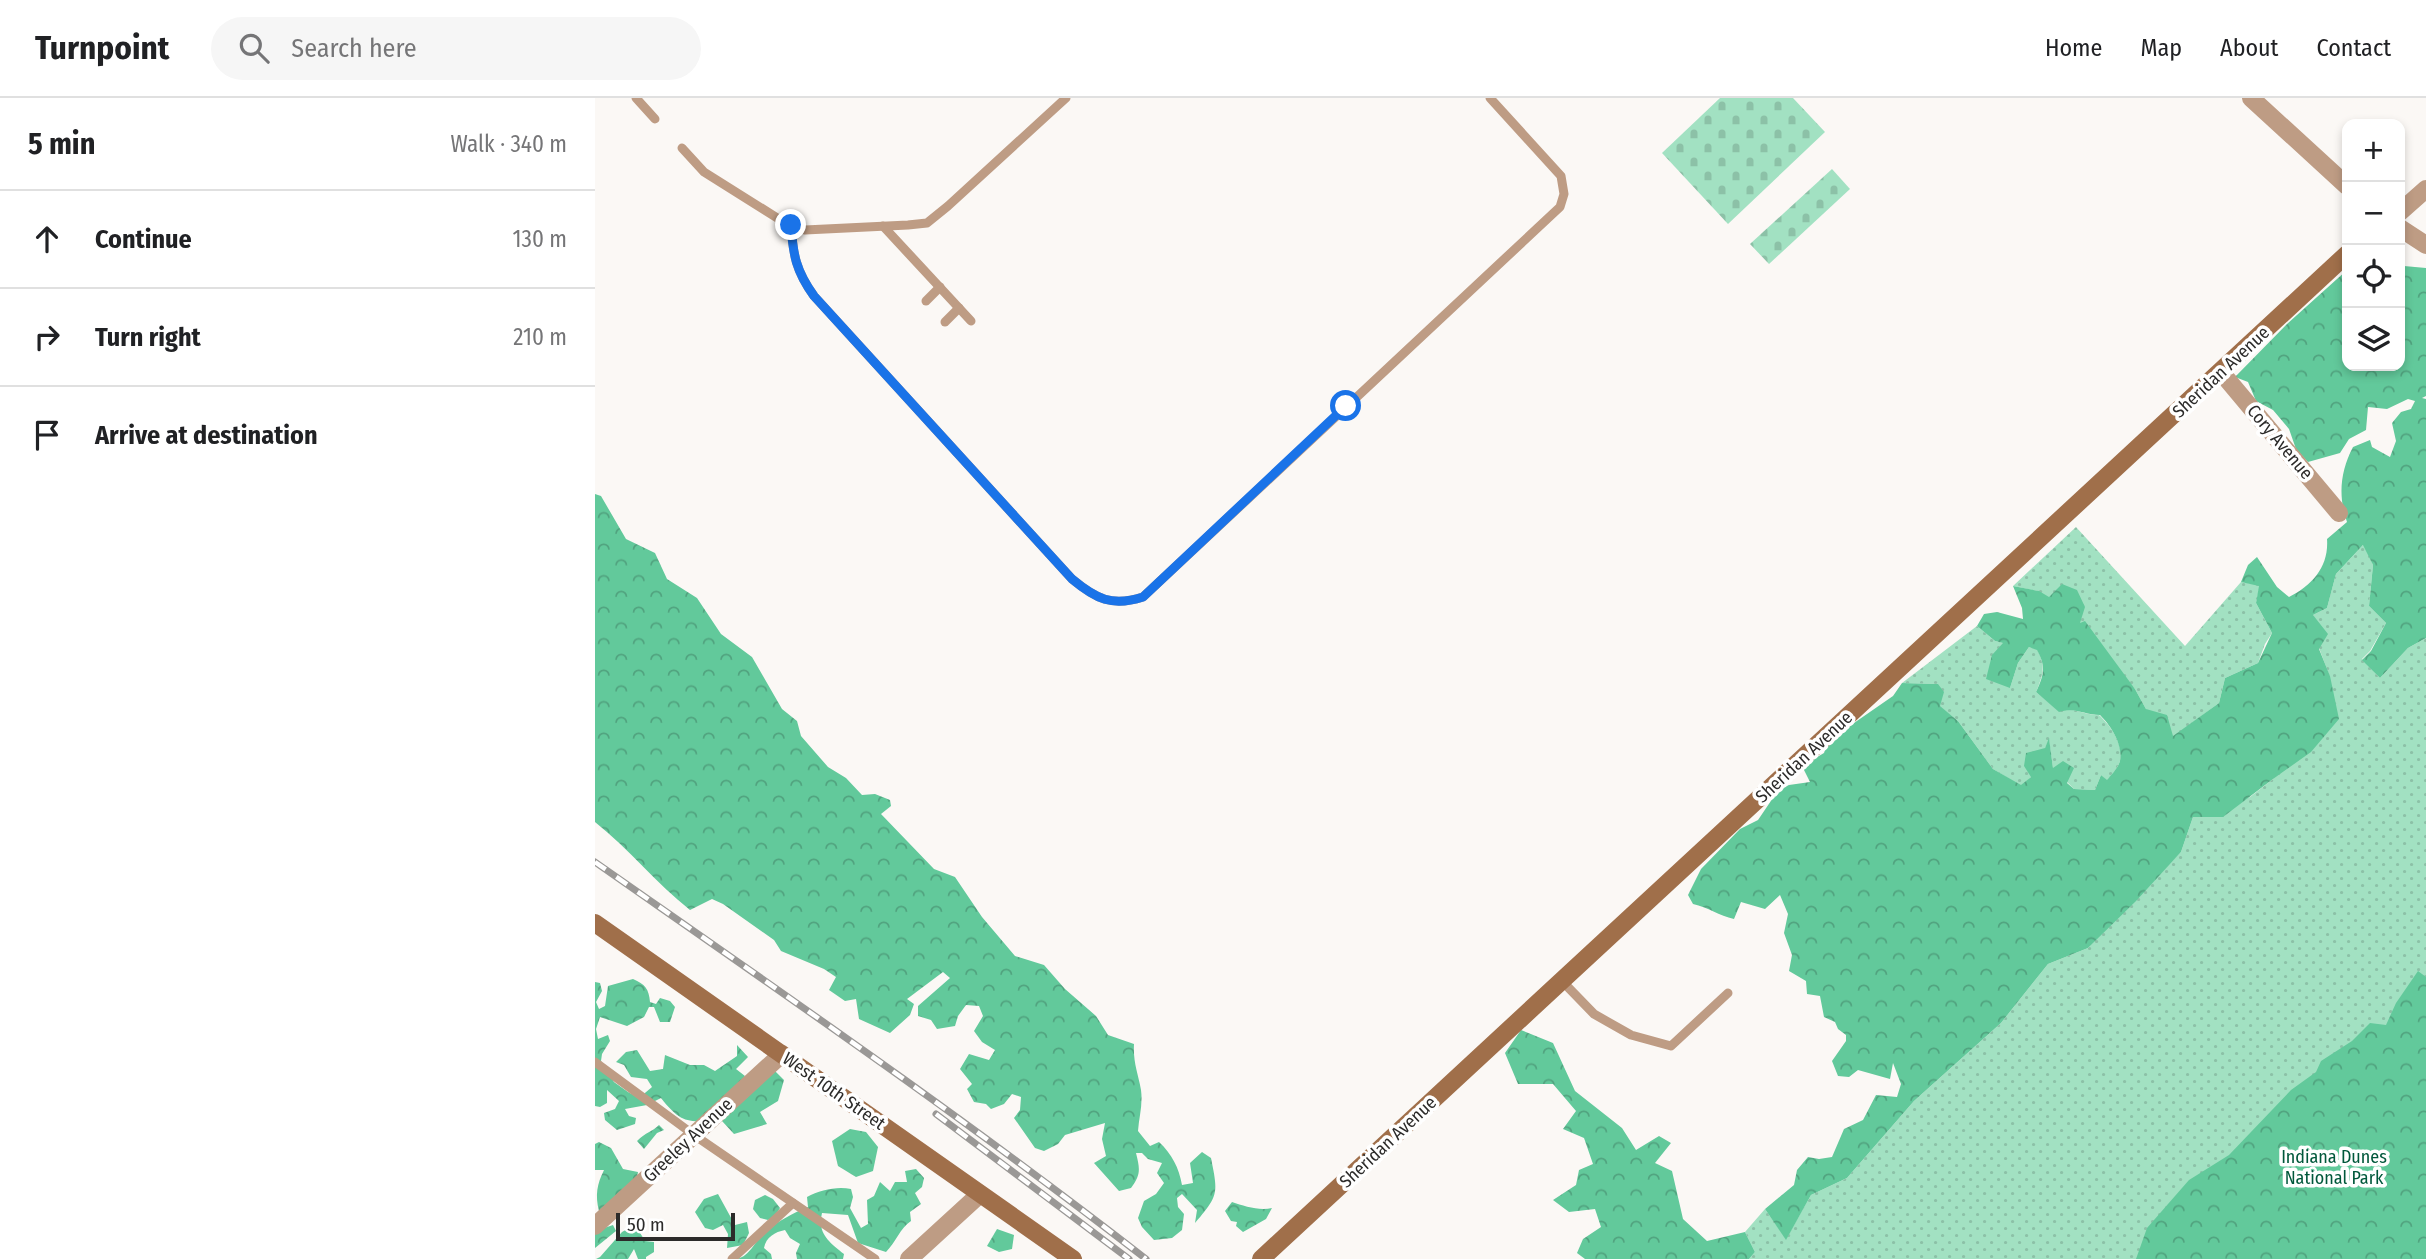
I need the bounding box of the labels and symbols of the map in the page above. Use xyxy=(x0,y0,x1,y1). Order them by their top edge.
route end xyxy=(775,209,806,240)
street label: Sheridan Avenue xyxy=(2168,321,2274,422)
route start xyxy=(1330,390,1361,421)
street label: Cory Avenue xyxy=(2242,400,2318,484)
street label: Sheridan Avenue xyxy=(1751,706,1857,807)
street label: West 10th Street xyxy=(778,1047,890,1135)
street label: Sheridan Avenue xyxy=(1335,1091,1441,1192)
street label: Greeley Avenue xyxy=(639,1093,737,1187)
park label: Indiana Dunes National Park xyxy=(2281,1146,2387,1189)
scale bar xyxy=(616,1210,735,1242)

